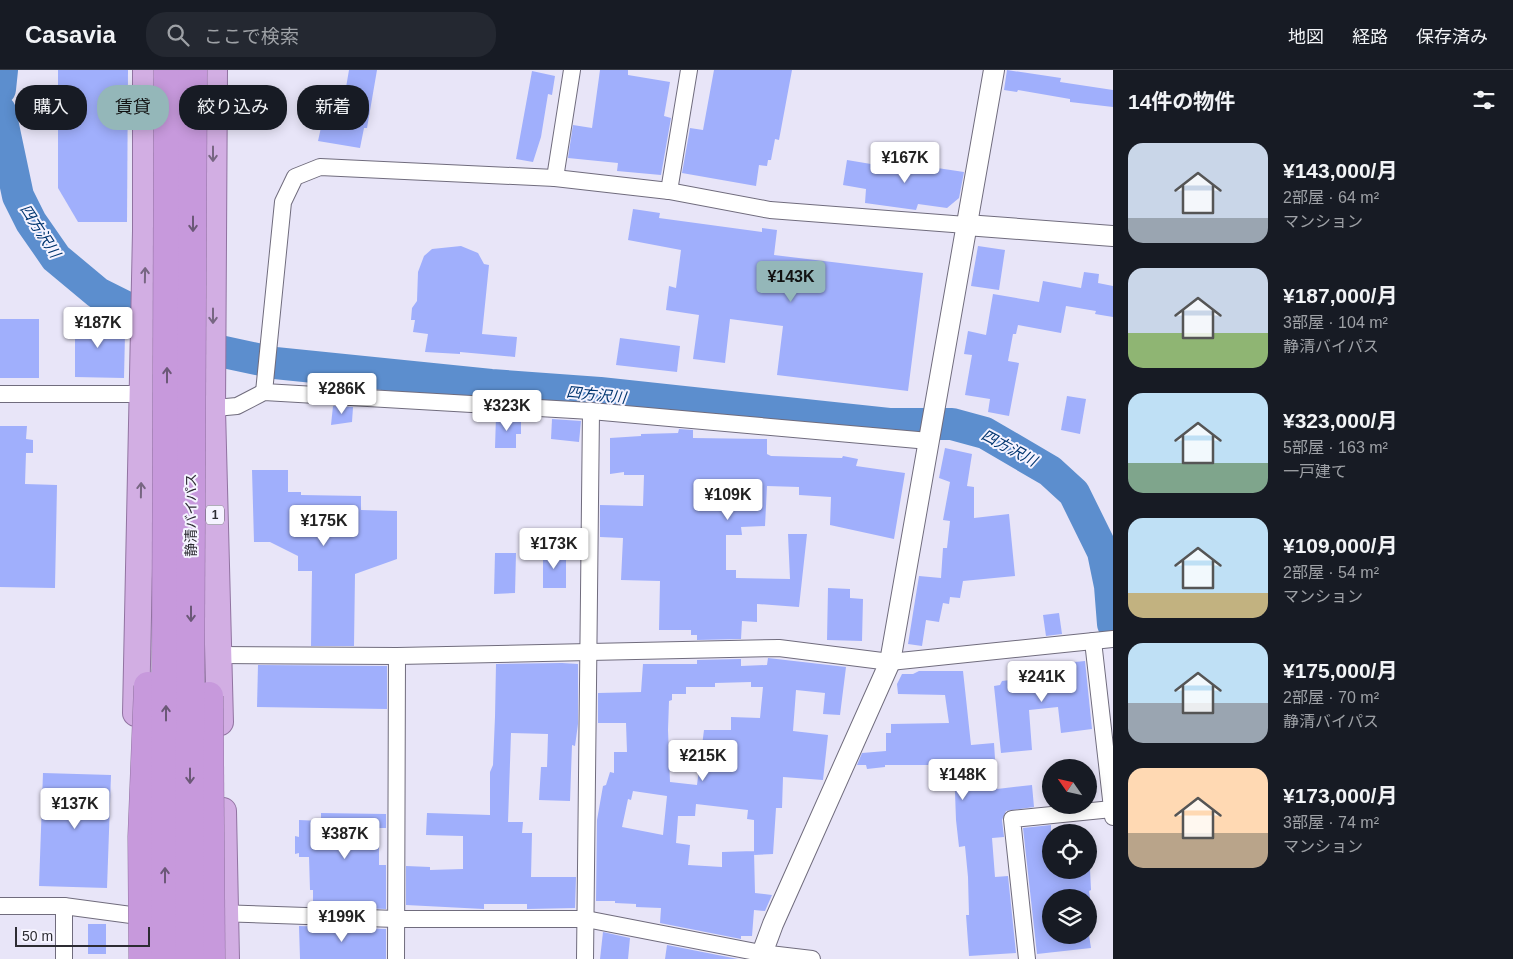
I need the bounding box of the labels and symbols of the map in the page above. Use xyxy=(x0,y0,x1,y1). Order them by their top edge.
pin: ¥167K xyxy=(870,142,940,184)
one-way arrow xyxy=(208,145,218,161)
water label: 四方沢川 xyxy=(17,201,65,262)
one-way arrow xyxy=(188,215,198,231)
pin: ¥143K xyxy=(756,260,826,303)
one-way arrow xyxy=(140,268,150,284)
pin: ¥187K xyxy=(63,306,133,349)
one-way arrow xyxy=(208,308,218,324)
one-way arrow xyxy=(162,368,172,384)
pin: ¥286K xyxy=(307,372,377,415)
water label: 四方沢川 xyxy=(565,383,629,406)
pin: ¥323K xyxy=(472,390,542,432)
water label: 四方沢川 xyxy=(979,426,1041,470)
street label: 静清バイパス xyxy=(183,473,199,557)
pin: ¥109K xyxy=(693,478,763,521)
one-way arrow xyxy=(136,483,146,499)
pin: ¥175K xyxy=(289,504,359,547)
road number: 1 xyxy=(206,506,224,524)
pin: ¥173K xyxy=(519,528,589,570)
one-way arrow xyxy=(186,605,196,621)
pin: ¥241K xyxy=(1007,660,1077,703)
one-way arrow xyxy=(161,705,171,722)
pin: ¥215K xyxy=(668,740,738,782)
pin: ¥148K xyxy=(928,758,998,801)
north arrow xyxy=(1042,759,1098,814)
one-way arrow xyxy=(185,768,195,784)
pin: ¥137K xyxy=(40,788,110,830)
pin: ¥387K xyxy=(310,818,380,860)
one-way arrow xyxy=(160,868,170,884)
pin: ¥199K xyxy=(307,900,377,943)
scale bar xyxy=(15,924,150,947)

